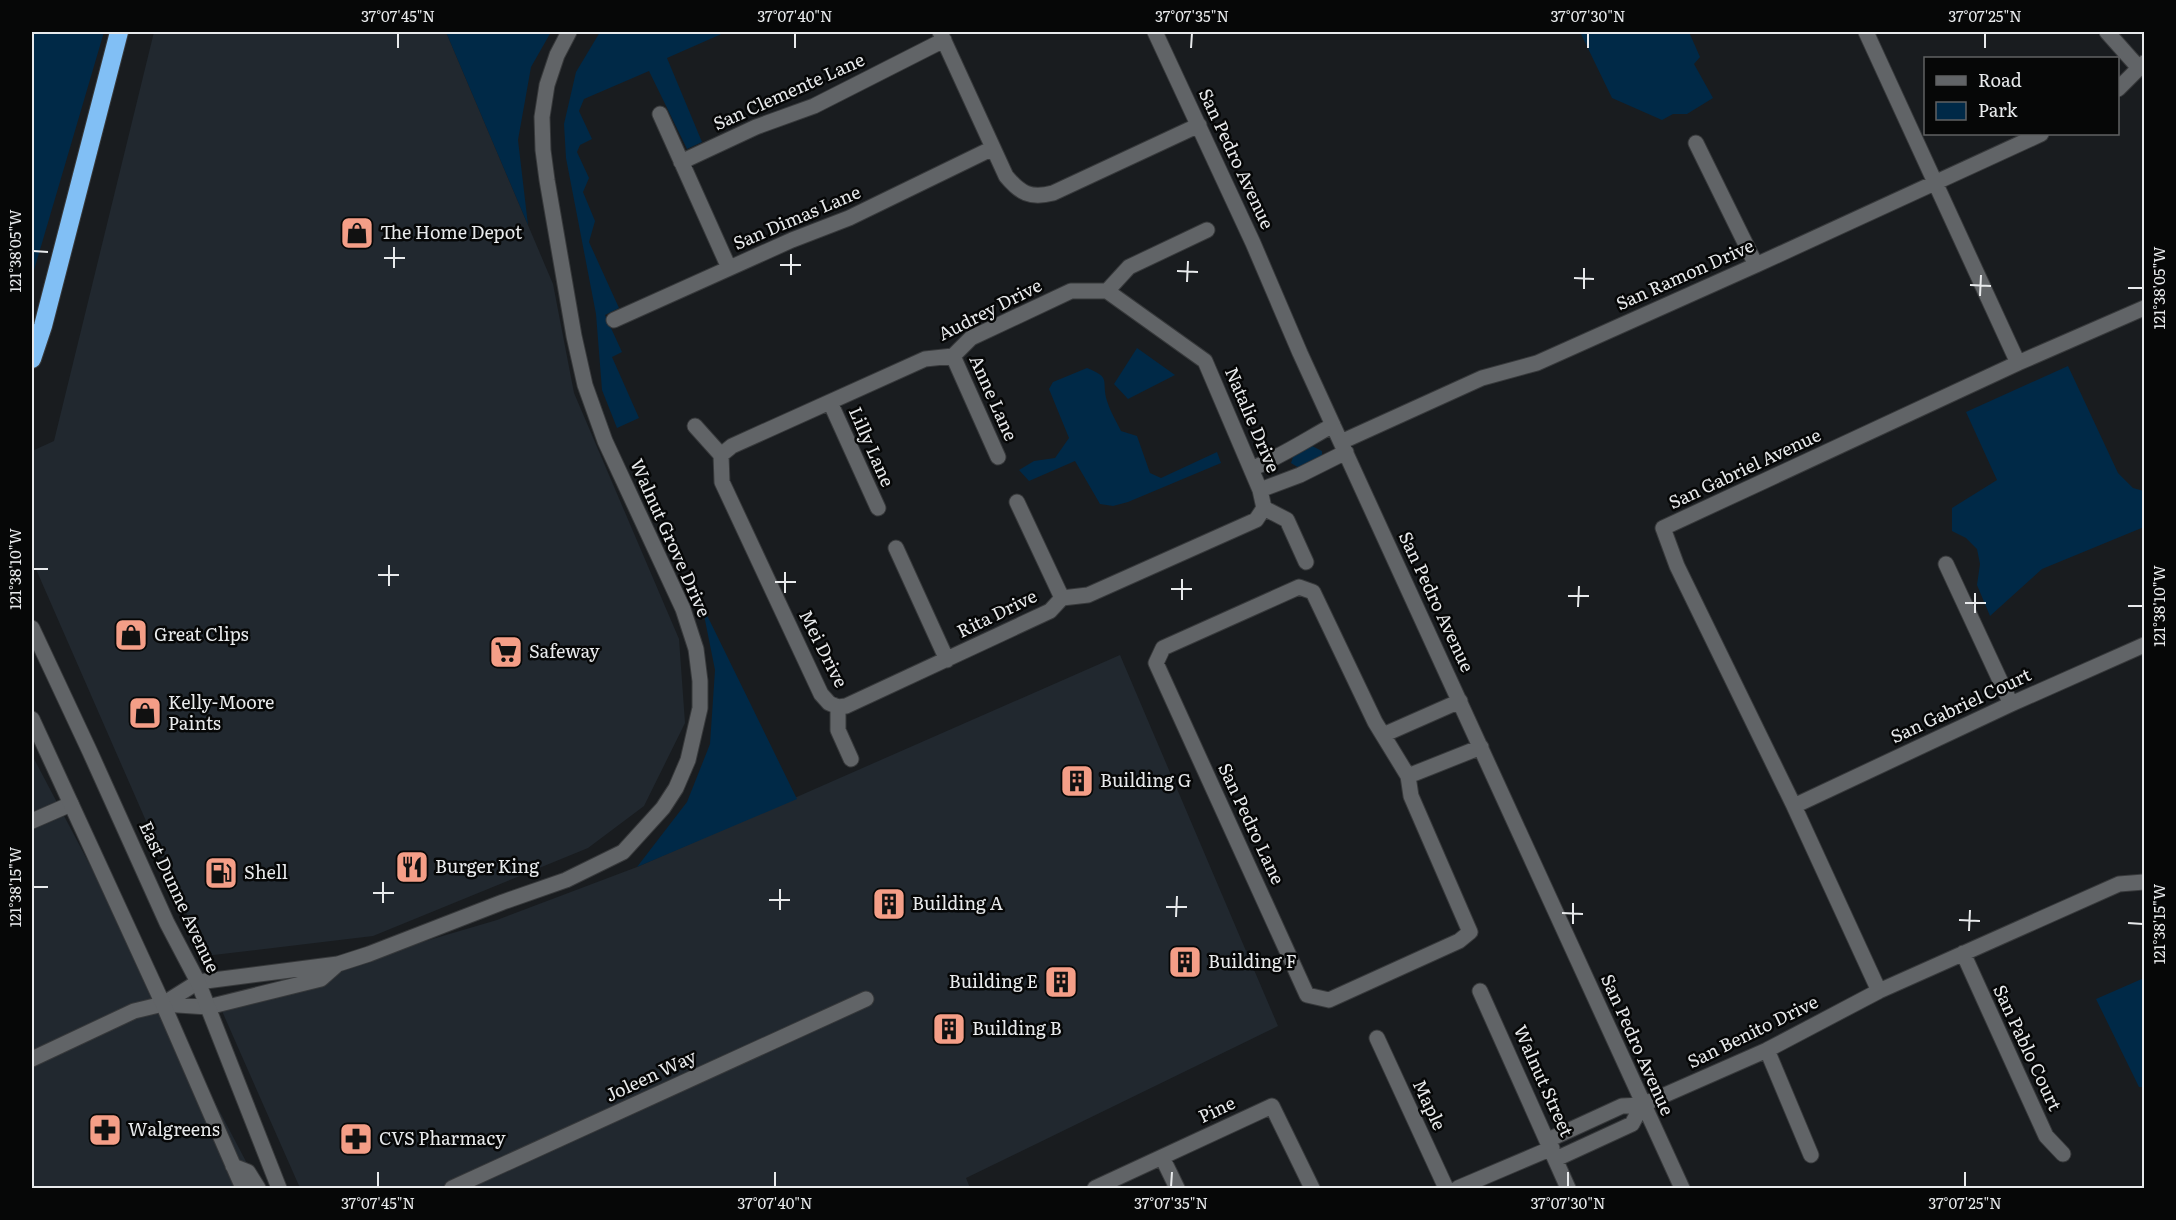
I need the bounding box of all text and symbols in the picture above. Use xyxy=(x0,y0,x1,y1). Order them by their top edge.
text: 37°07'45"N xyxy=(361,4,435,27)
text: 37°07'40"N xyxy=(757,4,833,27)
text: 37°07'35"N xyxy=(1155,4,1229,27)
text: 37°07'30"N xyxy=(1550,4,1626,27)
text: 37°07'25"N xyxy=(1948,4,2022,27)
street label: San Clemente Lane xyxy=(708,45,868,136)
legend xyxy=(1924,57,2119,135)
text: Road xyxy=(1978,66,2022,93)
street label: San Pedro Avenue xyxy=(1193,84,1282,233)
text: Park xyxy=(1978,96,2019,123)
street label: San Dimas Lane xyxy=(728,178,864,256)
text: 121°38'05"W xyxy=(3,209,26,293)
shop icon: The Home Depot xyxy=(339,215,375,251)
place label: The Home Depot xyxy=(380,218,523,245)
street label: San Ramon Drive xyxy=(1611,231,1758,316)
text: 121°38'05"W xyxy=(2147,246,2170,330)
street label: Audrey Drive xyxy=(933,271,1046,346)
street label: Anne Lane xyxy=(963,350,1025,445)
street label: Natalie Drive xyxy=(1219,362,1288,476)
street label: Lilly Lane xyxy=(843,402,902,491)
street label: San Gabriel Avenue xyxy=(1664,420,1825,515)
street label: Walnut Grove Drive xyxy=(624,454,718,621)
street label: San Pedro Avenue xyxy=(1393,527,1482,676)
text: 121°38'10"W xyxy=(3,528,26,610)
text: 121°38'10"W xyxy=(2147,565,2170,647)
street label: Rita Drive xyxy=(952,582,1041,644)
street label: Mei Drive xyxy=(793,605,855,692)
shop icon: Great Clips xyxy=(113,617,149,653)
place label: Great Clips xyxy=(154,620,249,647)
supermarket icon: Safeway xyxy=(488,634,524,670)
place label: Safeway xyxy=(529,637,600,664)
street label: San Gabriel Court xyxy=(1886,660,2036,749)
place label: Kelly-Moore Paints xyxy=(168,688,274,736)
shop icon: Kelly-Moore Paints xyxy=(127,695,163,731)
street label: San Pedro Lane xyxy=(1212,758,1292,889)
building icon: Building G xyxy=(1059,763,1095,799)
place label: Building G xyxy=(1100,766,1191,793)
street label: East Dunne Avenue xyxy=(133,816,227,977)
text: 121°38'15"W xyxy=(3,846,26,927)
restaurant icon: Burger King xyxy=(394,849,430,885)
place label: Burger King xyxy=(435,852,540,879)
fuel station icon: Shell xyxy=(203,855,239,891)
place label: Shell xyxy=(244,858,288,885)
text: 121°38'15"W xyxy=(2147,883,2170,964)
building icon: Building A xyxy=(871,886,907,922)
place label: Building A xyxy=(912,889,1003,916)
building icon: Building F xyxy=(1167,944,1203,980)
place label: Building F xyxy=(1208,947,1297,974)
building icon: Building E xyxy=(1043,964,1079,1000)
place label: Building E xyxy=(949,967,1038,994)
street label: San Pedro Avenue xyxy=(1595,969,1682,1119)
street label: San Pablo Court xyxy=(1987,980,2070,1116)
street label: San Benito Drive xyxy=(1682,987,1822,1074)
building icon: Building B xyxy=(931,1011,967,1047)
place label: Building B xyxy=(972,1014,1062,1041)
street label: Walnut Street xyxy=(1508,1020,1581,1141)
street label: Joleen Way xyxy=(600,1041,701,1108)
street label: Maple xyxy=(1407,1075,1454,1134)
street label: Pine xyxy=(1193,1088,1239,1129)
pharmacy icon: Walgreens xyxy=(87,1112,123,1148)
place label: Walgreens xyxy=(128,1115,220,1142)
pharmacy icon: CVS Pharmacy xyxy=(338,1121,374,1157)
place label: CVS Pharmacy xyxy=(379,1124,506,1151)
text: 37°07'45"N xyxy=(341,1191,415,1214)
text: 37°07'40"N xyxy=(737,1191,813,1214)
text: 37°07'35"N xyxy=(1134,1191,1208,1214)
text: 37°07'30"N xyxy=(1530,1191,1606,1214)
text: 37°07'25"N xyxy=(1928,1191,2002,1214)

